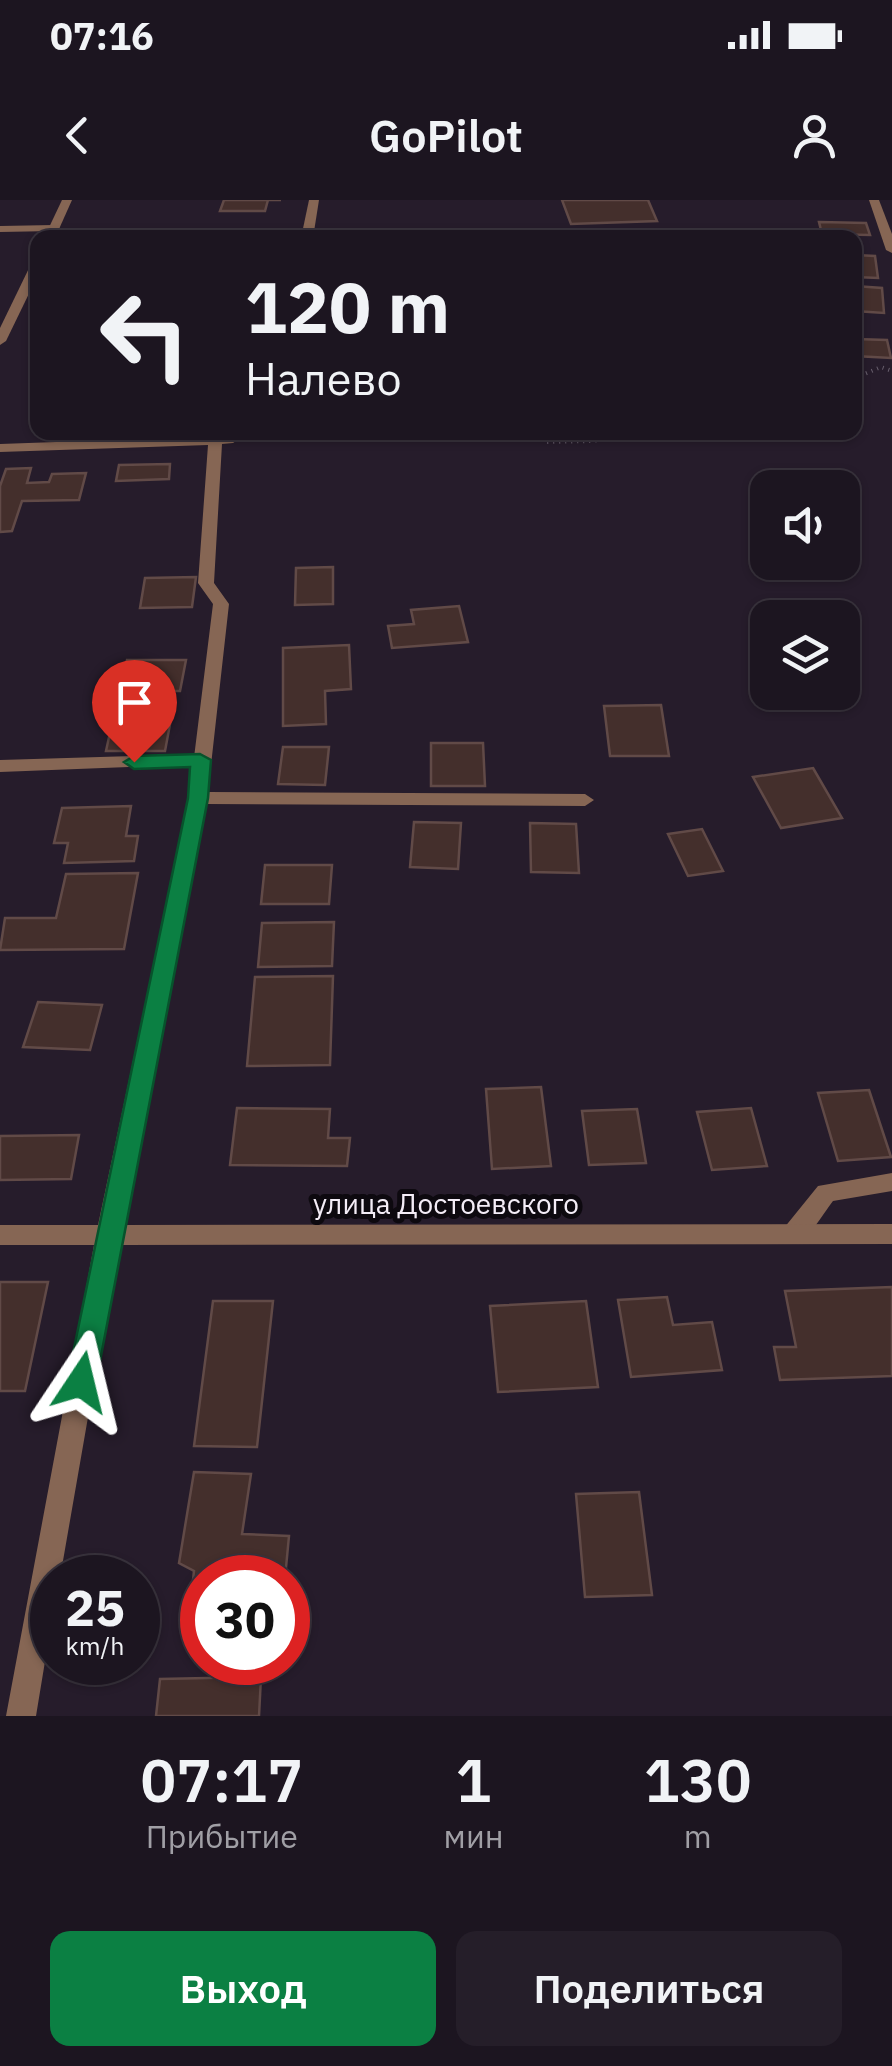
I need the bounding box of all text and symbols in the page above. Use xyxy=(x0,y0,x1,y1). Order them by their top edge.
text: 07:16 xyxy=(50,11,154,60)
text: GoPilot xyxy=(369,106,523,164)
icon: back xyxy=(50,108,105,163)
icon: person xyxy=(787,108,842,163)
text: 120 m xyxy=(245,261,450,352)
icon: left xyxy=(80,270,210,400)
text: Налево xyxy=(245,349,402,407)
map controls xyxy=(750,470,860,710)
button: sound xyxy=(750,470,860,580)
button: layers xyxy=(750,600,860,710)
pin xyxy=(92,660,177,763)
icon: arrive xyxy=(107,675,162,730)
street label: улица Достоевского xyxy=(313,1185,579,1222)
position arrow xyxy=(29,1330,133,1434)
speed limit sign: 30 xyxy=(180,1555,310,1685)
text: 25 xyxy=(65,1575,125,1640)
text: km/h xyxy=(66,1629,124,1662)
text: 07:17 xyxy=(140,1740,303,1819)
text: 1 xyxy=(456,1740,492,1819)
text: 130 xyxy=(644,1740,752,1819)
text: Прибытие xyxy=(146,1815,298,1857)
text: мин xyxy=(444,1815,504,1857)
text: m xyxy=(684,1815,712,1857)
button: Выход xyxy=(50,1931,436,2046)
button: Поделиться xyxy=(456,1931,842,2046)

